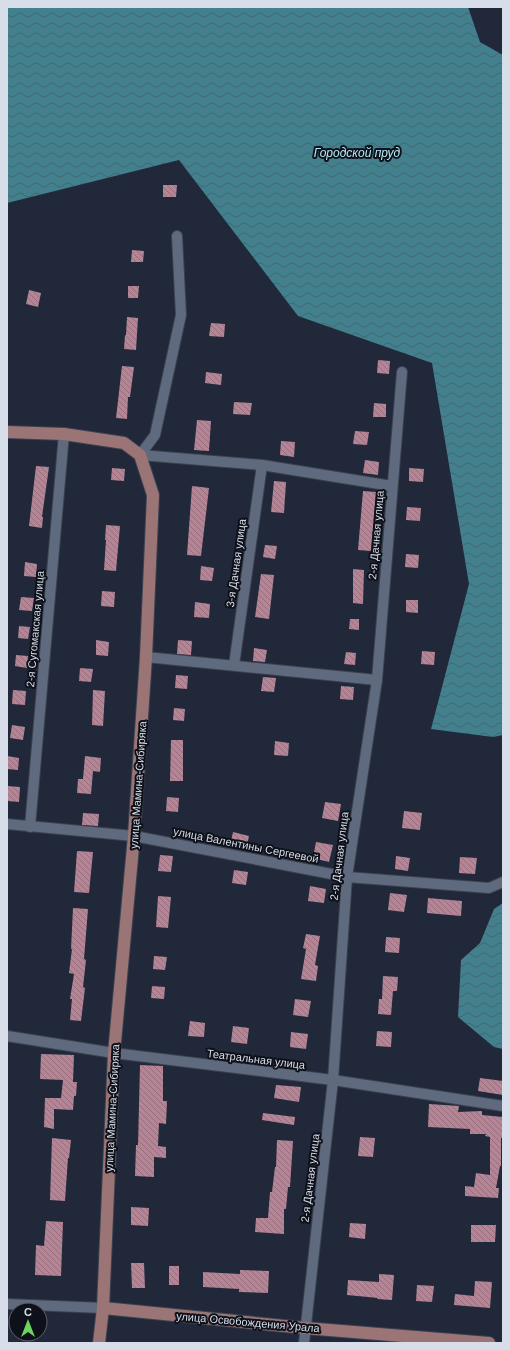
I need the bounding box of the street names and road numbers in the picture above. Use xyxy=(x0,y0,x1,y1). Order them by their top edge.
street label: 2-я Дачная улица xyxy=(366,489,386,580)
street label: 3-я Дачная улица xyxy=(224,517,248,608)
street label: 2-я Сугомакская улица xyxy=(24,569,46,688)
street label: улица Мамина-Сибиряка xyxy=(128,720,149,849)
street label: 2-я Дачная улица xyxy=(328,810,351,901)
street label: улица Валентины Сергеевой xyxy=(172,825,320,865)
street label: улица Мамина-Сибиряка xyxy=(103,1043,121,1172)
street label: Театральная улица xyxy=(206,1047,307,1071)
street label: 2-я Дачная улица xyxy=(299,1132,322,1223)
street label: улица Освобождения Урала xyxy=(176,1310,321,1334)

